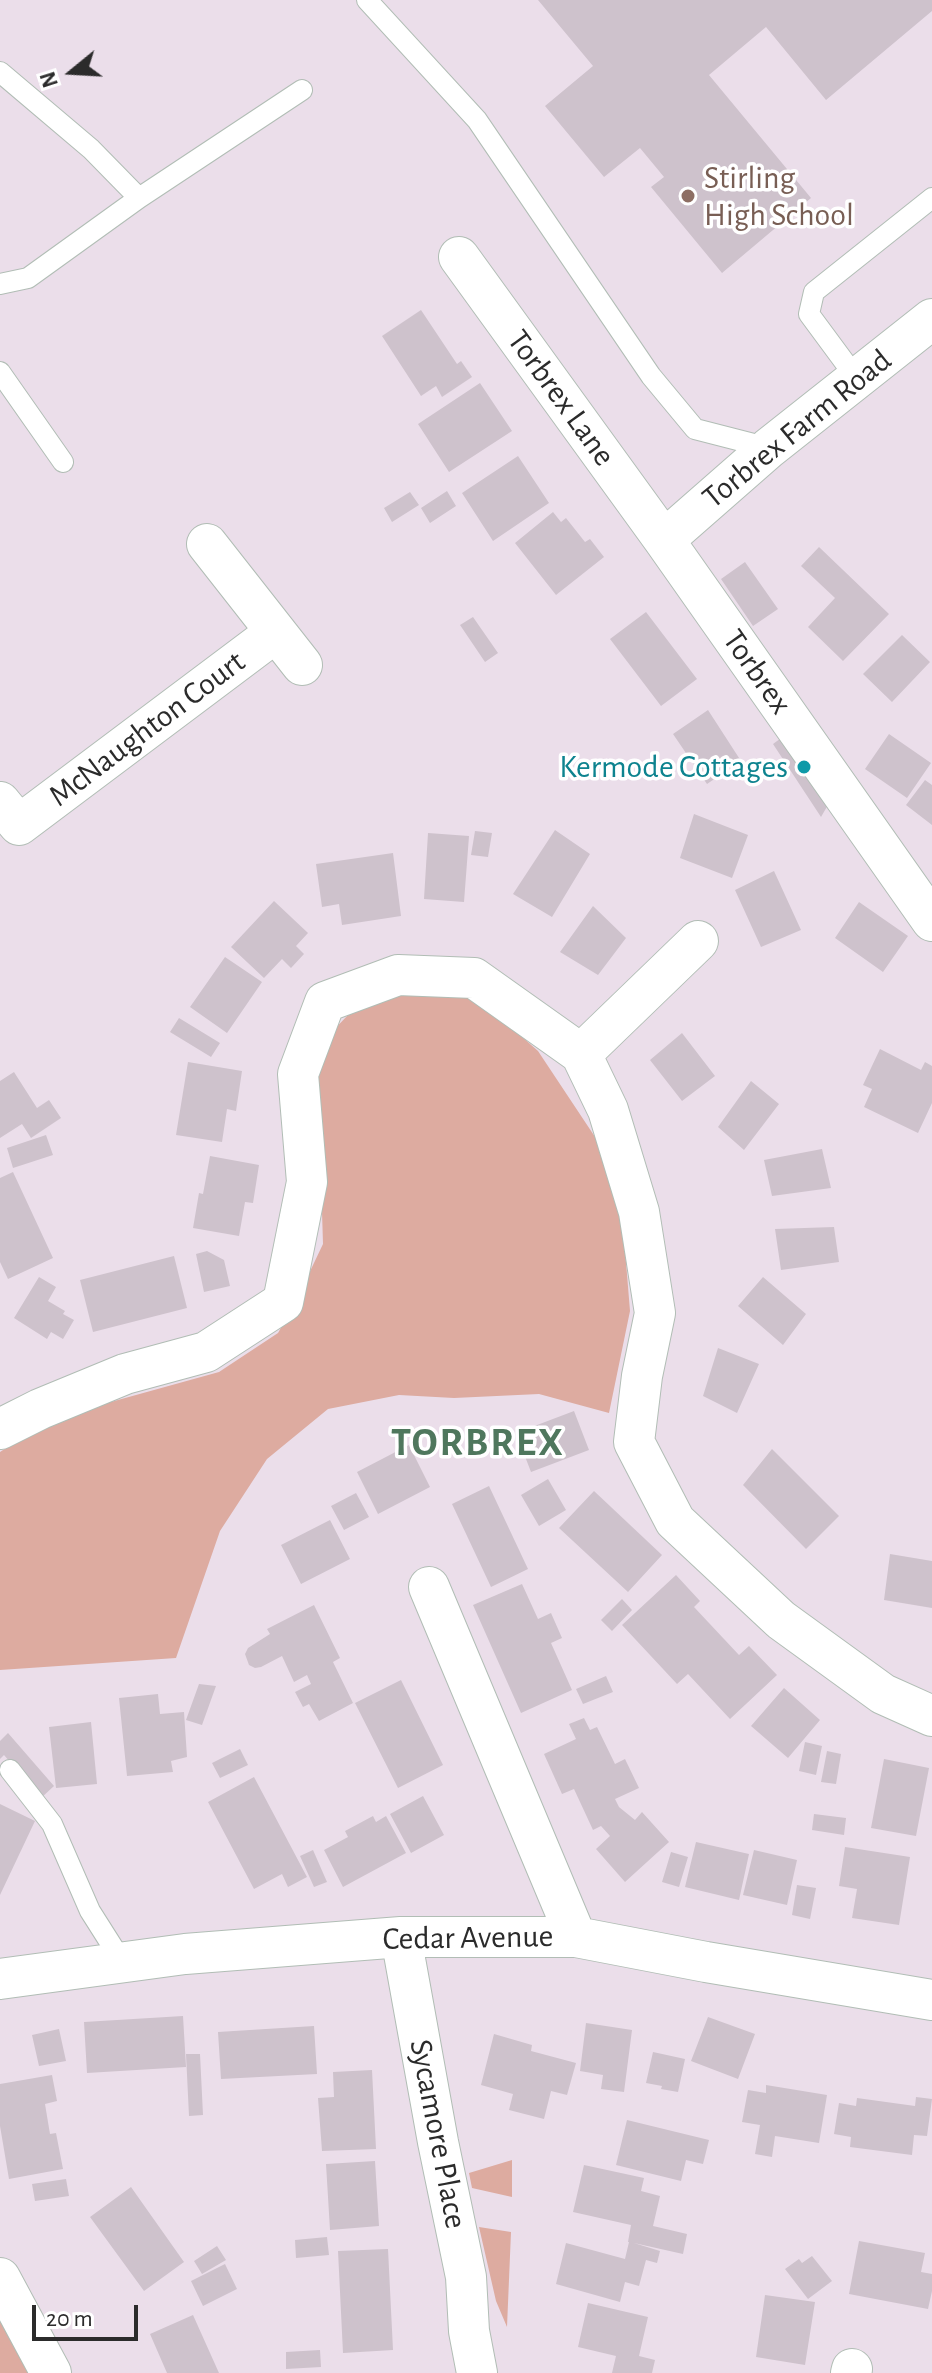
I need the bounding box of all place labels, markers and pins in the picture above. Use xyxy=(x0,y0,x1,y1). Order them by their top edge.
place label: Stirling High School xyxy=(704,159,854,234)
marker: Stirling High School xyxy=(679,187,697,205)
place label: Kermode Cottages xyxy=(559,748,788,786)
marker: Kermode Cottages xyxy=(795,758,813,776)

